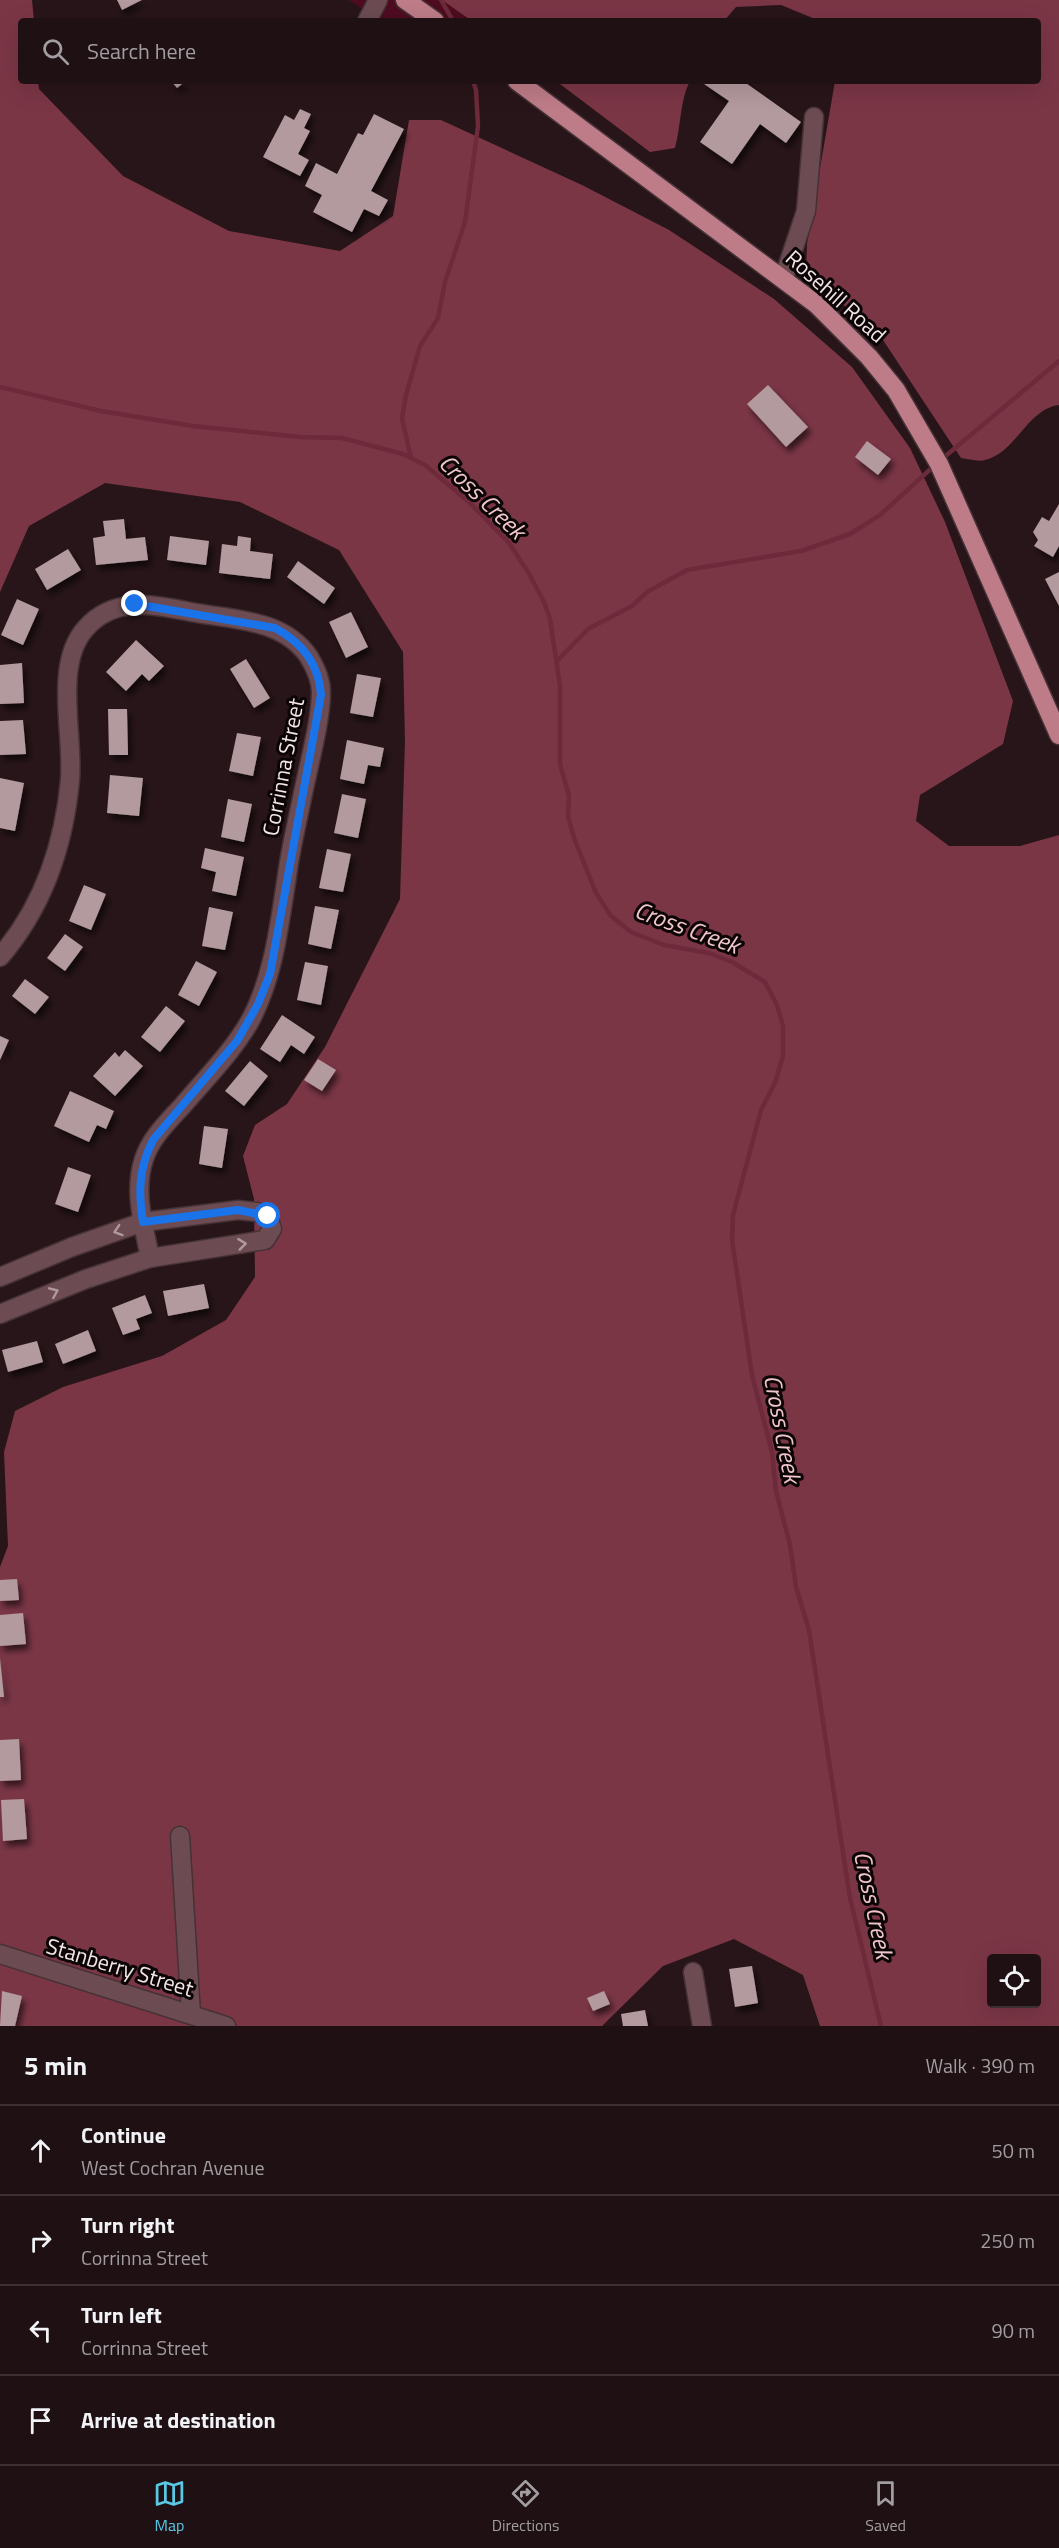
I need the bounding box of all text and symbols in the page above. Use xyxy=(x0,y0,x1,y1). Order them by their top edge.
search box xyxy=(18,18,1041,84)
text: Search here xyxy=(87,34,196,68)
icon: search xyxy=(39,35,72,68)
street label: Rosehill Road xyxy=(778,241,894,351)
water label: Cross Creek xyxy=(431,445,537,550)
route end xyxy=(121,590,147,616)
street label: Corrinna Street xyxy=(253,695,313,839)
water label: Cross Creek xyxy=(630,891,748,964)
route start xyxy=(254,1202,280,1228)
one-way arrow xyxy=(113,1223,124,1236)
one-way arrow xyxy=(237,1238,246,1250)
one-way arrow xyxy=(48,1287,59,1299)
water label: Cross Creek xyxy=(755,1372,812,1489)
water label: Cross Creek xyxy=(845,1848,904,1965)
street label: Stanberry Street xyxy=(42,1928,198,2006)
map controls xyxy=(987,1954,1041,2008)
button: locate xyxy=(987,1954,1041,2008)
text: 5 min xyxy=(24,2046,87,2085)
text: Walk · 390 m xyxy=(926,2050,1035,2081)
text: Continue xyxy=(81,2118,166,2152)
icon: ahead xyxy=(24,2134,57,2167)
text: 50 m xyxy=(991,2135,1035,2166)
text: West Cochran Avenue xyxy=(81,2152,264,2183)
text: Turn right xyxy=(81,2208,175,2242)
icon: right xyxy=(24,2224,57,2257)
text: 250 m xyxy=(980,2225,1035,2256)
text: Corrinna Street xyxy=(81,2242,208,2273)
text: Turn left xyxy=(81,2298,162,2332)
icon: left xyxy=(24,2314,57,2347)
text: 90 m xyxy=(991,2315,1035,2346)
text: Corrinna Street xyxy=(81,2332,208,2363)
text: Arrive at destination xyxy=(81,2403,276,2437)
icon: arrive xyxy=(24,2404,57,2437)
tab: Map xyxy=(153,2477,186,2537)
tab: Directions xyxy=(492,2477,560,2537)
tab: Saved xyxy=(865,2477,906,2537)

